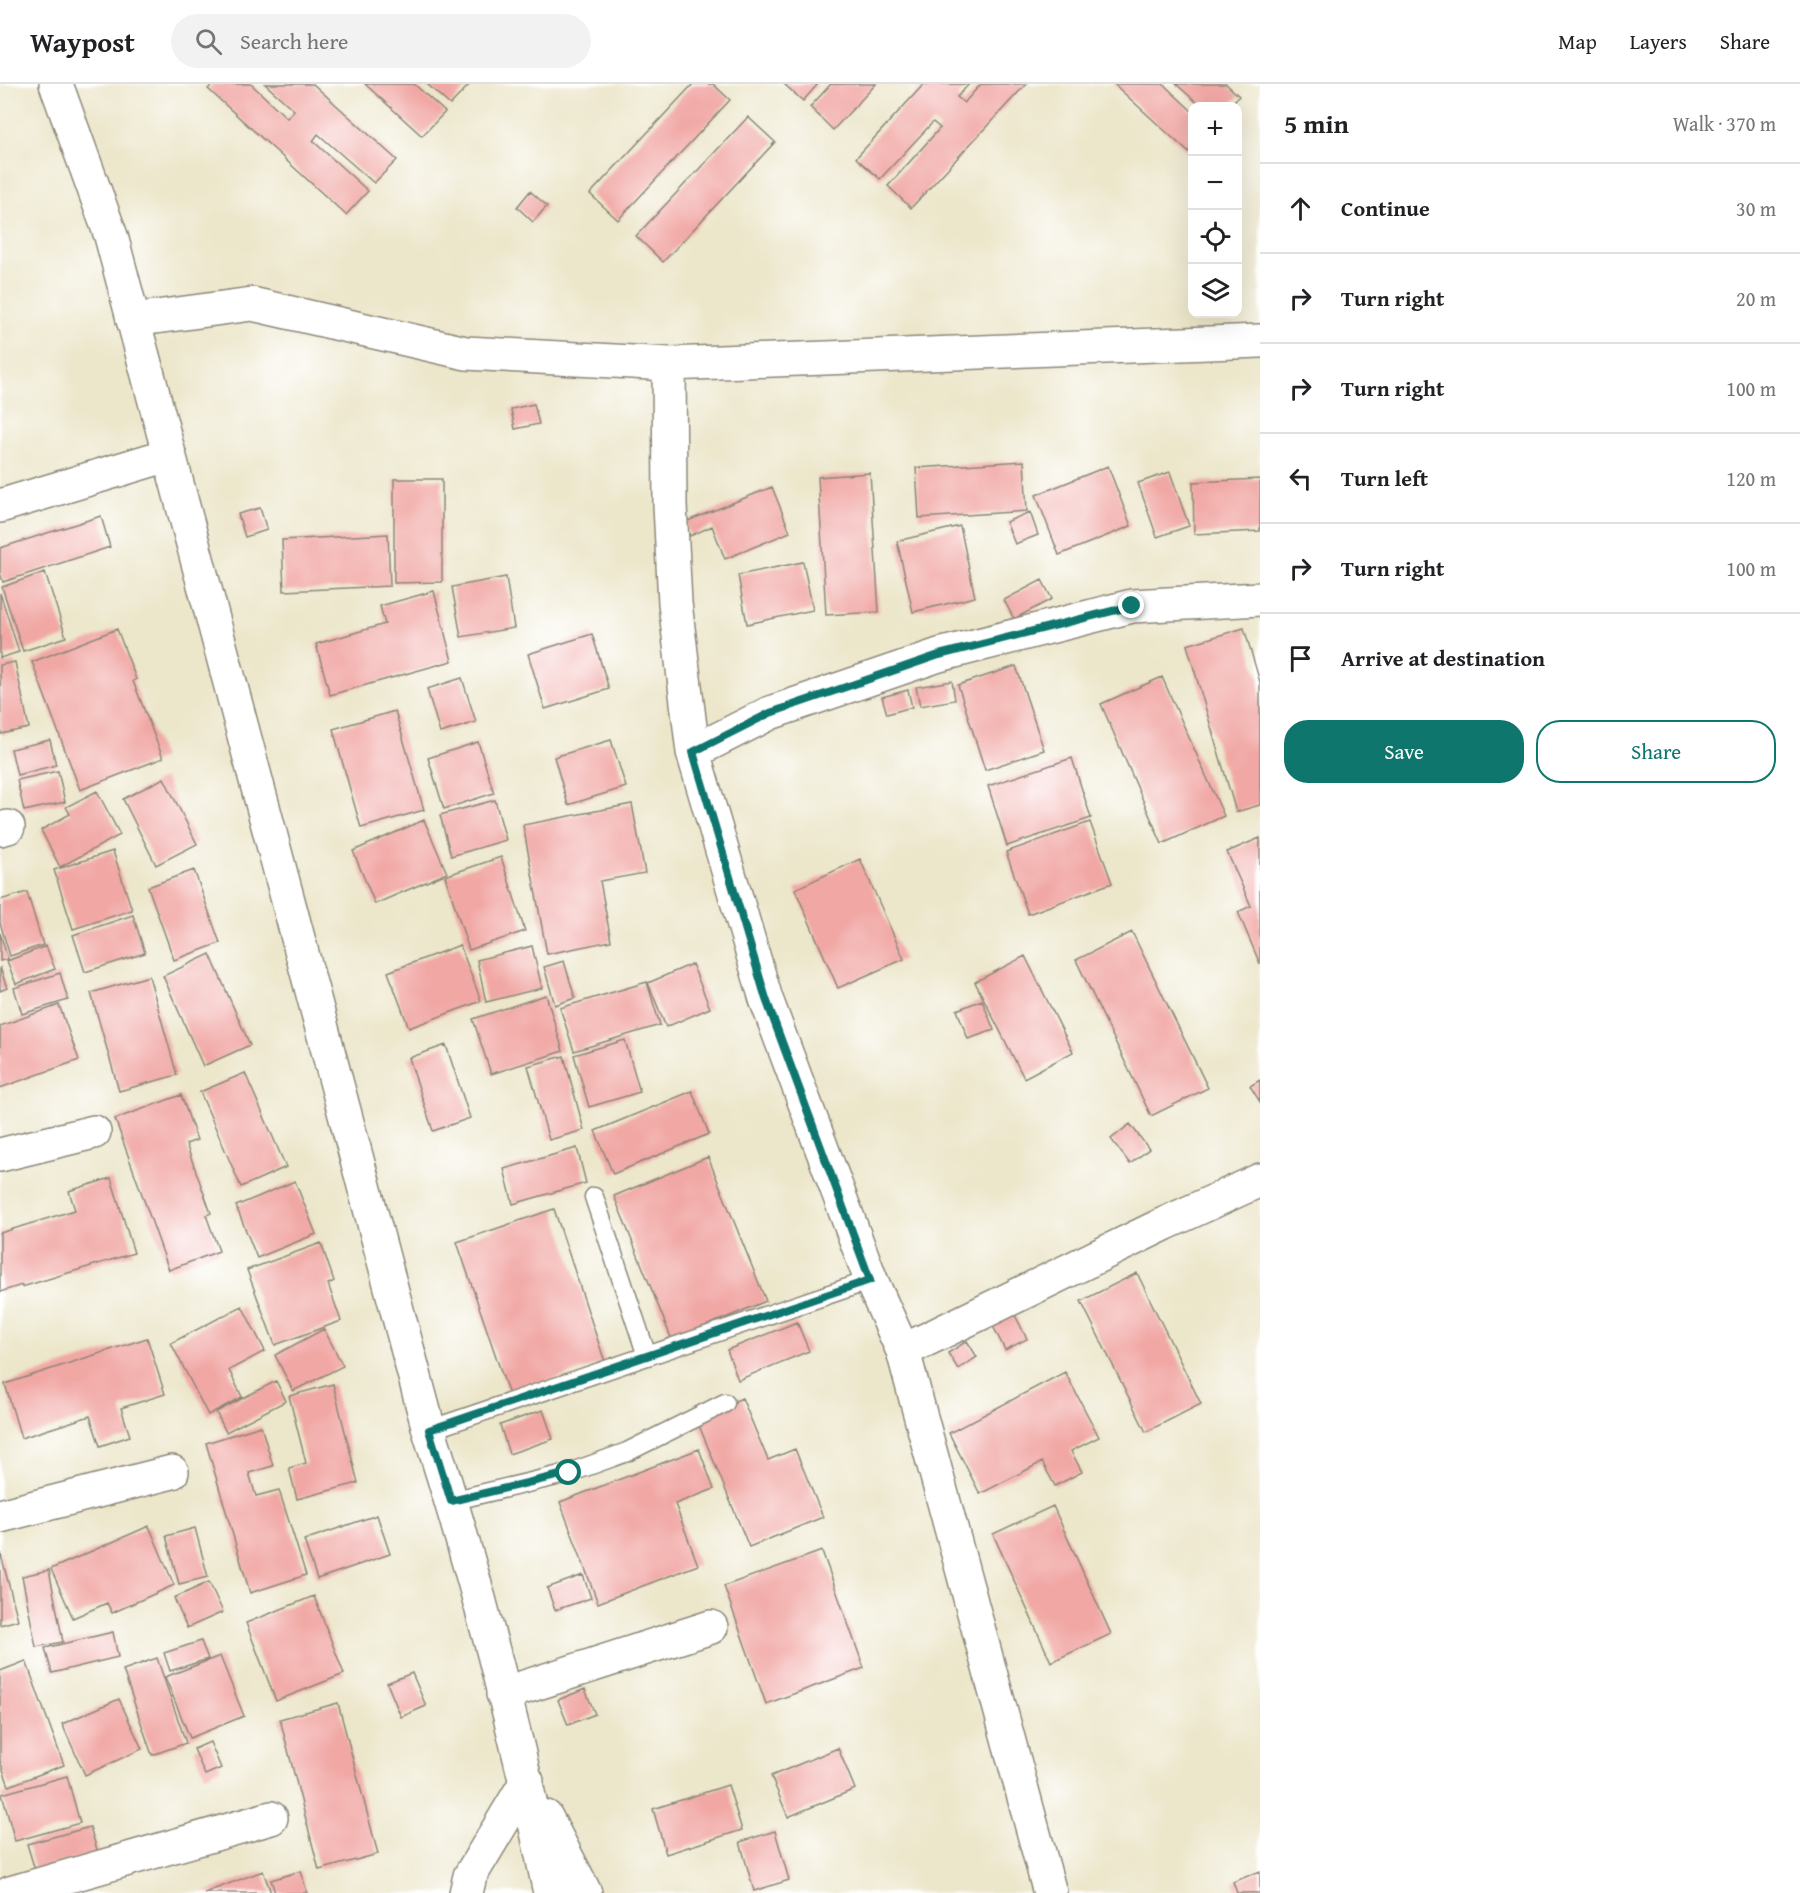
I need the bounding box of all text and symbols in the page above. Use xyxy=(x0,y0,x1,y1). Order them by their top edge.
search box xyxy=(171,14,591,68)
text: Waypost xyxy=(30,21,135,62)
icon: search xyxy=(192,25,225,58)
text: Search here xyxy=(240,25,348,57)
text: Map xyxy=(1558,26,1597,57)
text: Layers xyxy=(1630,26,1687,57)
text: Share xyxy=(1720,26,1770,57)
map controls xyxy=(1188,102,1242,318)
button: + xyxy=(1188,102,1242,156)
text: 5 min xyxy=(1284,104,1349,143)
text: Walk · 370 m xyxy=(1673,109,1776,138)
button: − xyxy=(1188,156,1242,210)
icon: ahead xyxy=(1284,192,1317,225)
text: Continue xyxy=(1341,192,1430,224)
text: 30 m xyxy=(1736,194,1776,223)
button: locate xyxy=(1188,210,1242,264)
button: layers xyxy=(1188,264,1242,318)
icon: right xyxy=(1284,282,1317,315)
text: Turn right xyxy=(1341,282,1444,314)
text: 20 m xyxy=(1736,284,1776,313)
icon: right xyxy=(1284,372,1317,405)
text: Turn right xyxy=(1341,372,1444,404)
text: 100 m xyxy=(1726,374,1776,403)
icon: left xyxy=(1284,462,1317,495)
text: Turn left xyxy=(1341,462,1428,494)
text: 120 m xyxy=(1726,464,1776,493)
icon: right xyxy=(1284,552,1317,585)
text: Turn right xyxy=(1341,552,1444,584)
text: 100 m xyxy=(1726,554,1776,583)
route end xyxy=(1118,592,1144,618)
icon: arrive xyxy=(1284,642,1317,675)
text: Arrive at destination xyxy=(1341,642,1545,674)
button: Save xyxy=(1284,720,1524,783)
button: Share xyxy=(1536,720,1776,783)
route start xyxy=(555,1459,581,1485)

